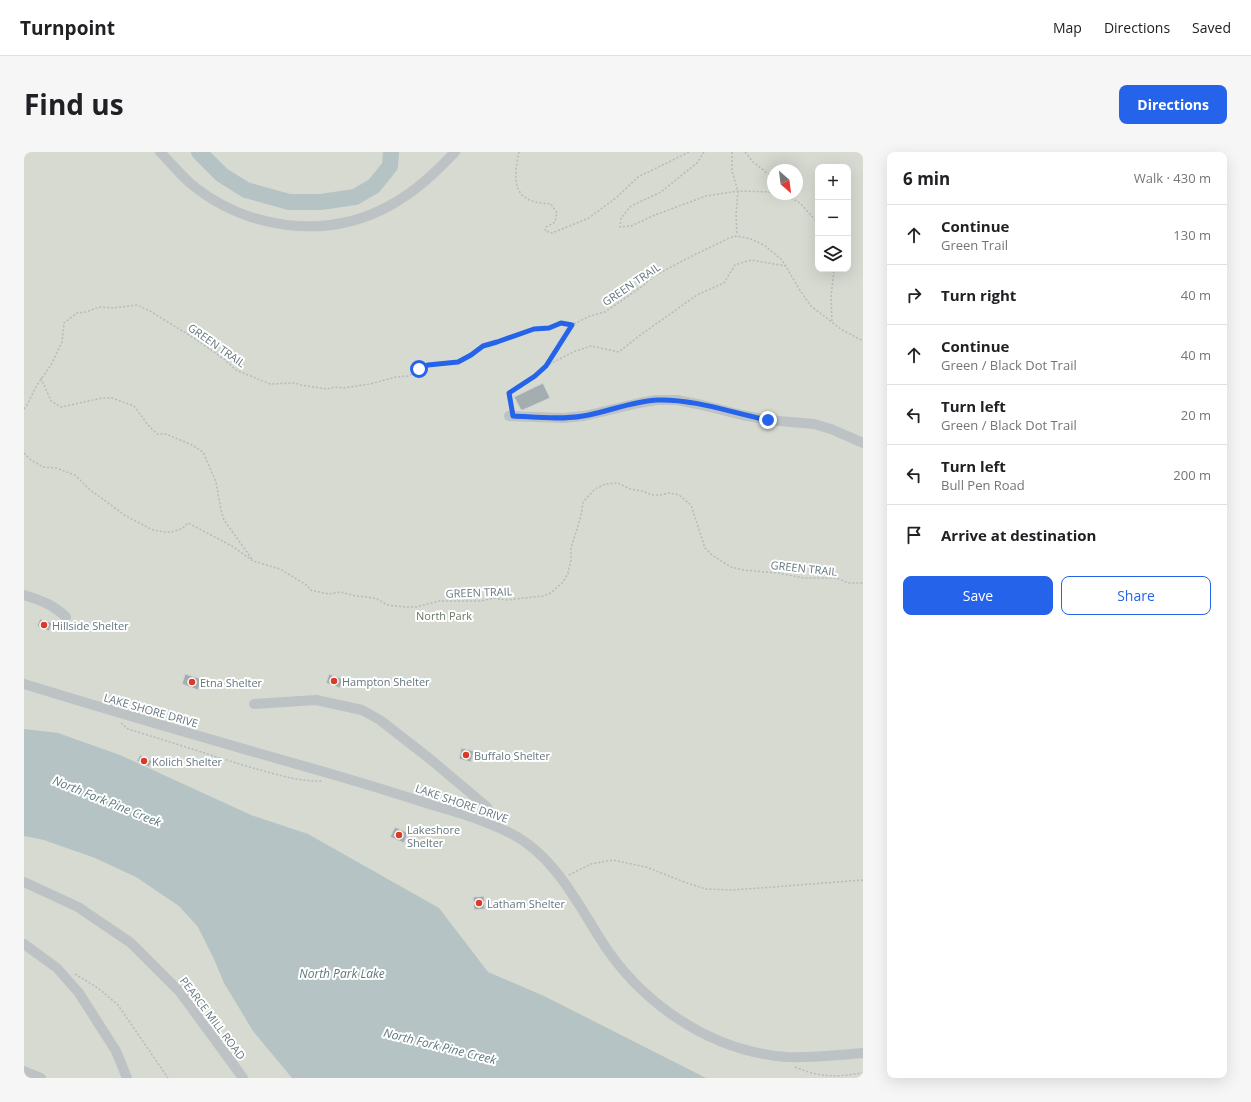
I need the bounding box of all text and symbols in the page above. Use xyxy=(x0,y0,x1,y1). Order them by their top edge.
text: Turnpoint xyxy=(20,15,115,41)
text: Map xyxy=(1053,18,1082,37)
text: Directions xyxy=(1104,18,1170,37)
text: Saved xyxy=(1192,18,1231,37)
text: Find us xyxy=(24,85,124,123)
button: Directions xyxy=(1119,85,1227,124)
north arrow xyxy=(767,164,803,200)
map controls xyxy=(815,164,851,272)
button: + xyxy=(815,164,851,200)
text: 6 min xyxy=(903,167,950,190)
text: Walk · 430 m xyxy=(1134,169,1211,187)
button: − xyxy=(815,200,851,236)
text: Continue xyxy=(941,216,1009,236)
icon: ahead xyxy=(903,224,925,246)
text: 130 m xyxy=(1173,226,1211,244)
button: layers xyxy=(815,236,851,272)
text: Green Trail xyxy=(941,236,1008,254)
street label: GREEN TRAIL xyxy=(599,259,663,309)
icon: right xyxy=(903,284,925,306)
text: Turn right xyxy=(941,285,1016,305)
text: 40 m xyxy=(1181,286,1211,304)
street label: GREEN TRAIL xyxy=(185,320,249,370)
text: Continue xyxy=(941,336,1009,356)
icon: ahead xyxy=(903,344,925,366)
text: 40 m xyxy=(1181,346,1211,364)
text: Green / Black Dot Trail xyxy=(941,356,1077,374)
route start xyxy=(410,360,428,378)
text: Turn left xyxy=(941,396,1006,416)
icon: left xyxy=(903,404,925,426)
text: 20 m xyxy=(1181,406,1211,424)
route end xyxy=(759,411,777,429)
text: Green / Black Dot Trail xyxy=(941,416,1077,434)
text: Turn left xyxy=(941,456,1006,476)
icon: left xyxy=(903,464,925,486)
text: 200 m xyxy=(1173,466,1211,484)
text: Bull Pen Road xyxy=(941,476,1025,494)
icon: arrive xyxy=(903,524,925,546)
text: Arrive at destination xyxy=(941,525,1096,545)
street label: GREEN TRAIL xyxy=(770,557,838,579)
button: Save xyxy=(903,576,1053,615)
button: Share xyxy=(1061,576,1211,615)
street label: GREEN TRAIL xyxy=(445,583,513,601)
park label: North Park xyxy=(416,608,472,623)
place label: Hillside Shelter xyxy=(52,618,129,633)
marker: Hillside Shelter xyxy=(39,620,49,630)
place label: Hampton Shelter xyxy=(342,674,430,689)
place label: Etna Shelter xyxy=(200,675,263,690)
marker: Hampton Shelter xyxy=(329,676,339,686)
marker: Etna Shelter xyxy=(187,677,197,687)
street label: LAKE SHORE DRIVE xyxy=(102,689,200,731)
place label: Buffalo Shelter xyxy=(474,748,550,763)
marker: Buffalo Shelter xyxy=(461,750,471,760)
place label: Kolich Shelter xyxy=(152,754,223,769)
marker: Kolich Shelter xyxy=(139,756,149,766)
water label: North Fork Pine Creek xyxy=(50,771,165,831)
street label: LAKE SHORE DRIVE xyxy=(414,780,510,826)
place label: Lakeshore Shelter xyxy=(407,822,460,850)
marker: Lakeshore Shelter xyxy=(394,830,404,840)
place label: Latham Shelter xyxy=(487,896,566,911)
marker: Latham Shelter xyxy=(474,898,484,908)
water label: North Park Lake xyxy=(299,965,385,982)
street label: PEARCE MILL ROAD xyxy=(177,974,249,1062)
water label: North Fork Pine Creek xyxy=(382,1024,499,1069)

